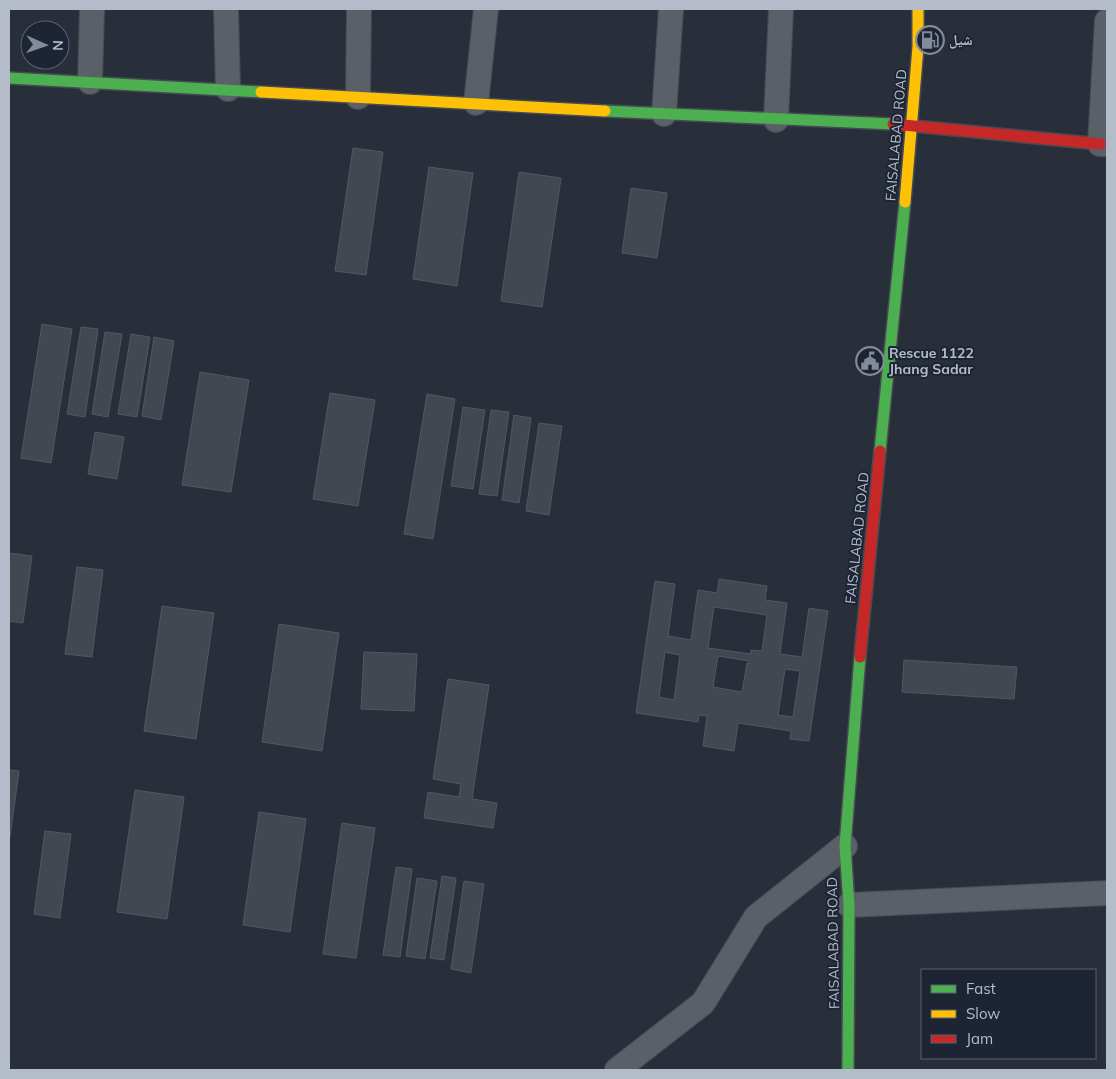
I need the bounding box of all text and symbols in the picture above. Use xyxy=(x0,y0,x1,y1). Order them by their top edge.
north arrow xyxy=(20,20,70,70)
fuel station icon: شیل xyxy=(915,25,945,55)
place label: شیل xyxy=(949,31,973,49)
text: N xyxy=(49,40,67,51)
street label: FAISALABAD ROAD xyxy=(881,68,911,202)
place label: Rescue 1122 Jhang Sadar xyxy=(889,344,974,378)
public building icon: Rescue 1122 Jhang Sadar xyxy=(855,346,885,376)
street label: FAISALABAD ROAD xyxy=(841,471,873,605)
street label: FAISALABAD ROAD xyxy=(823,877,843,1009)
legend xyxy=(921,969,1096,1059)
text: Fast xyxy=(966,979,996,998)
text: Slow xyxy=(966,1004,1000,1023)
text: Jam xyxy=(966,1029,993,1048)

